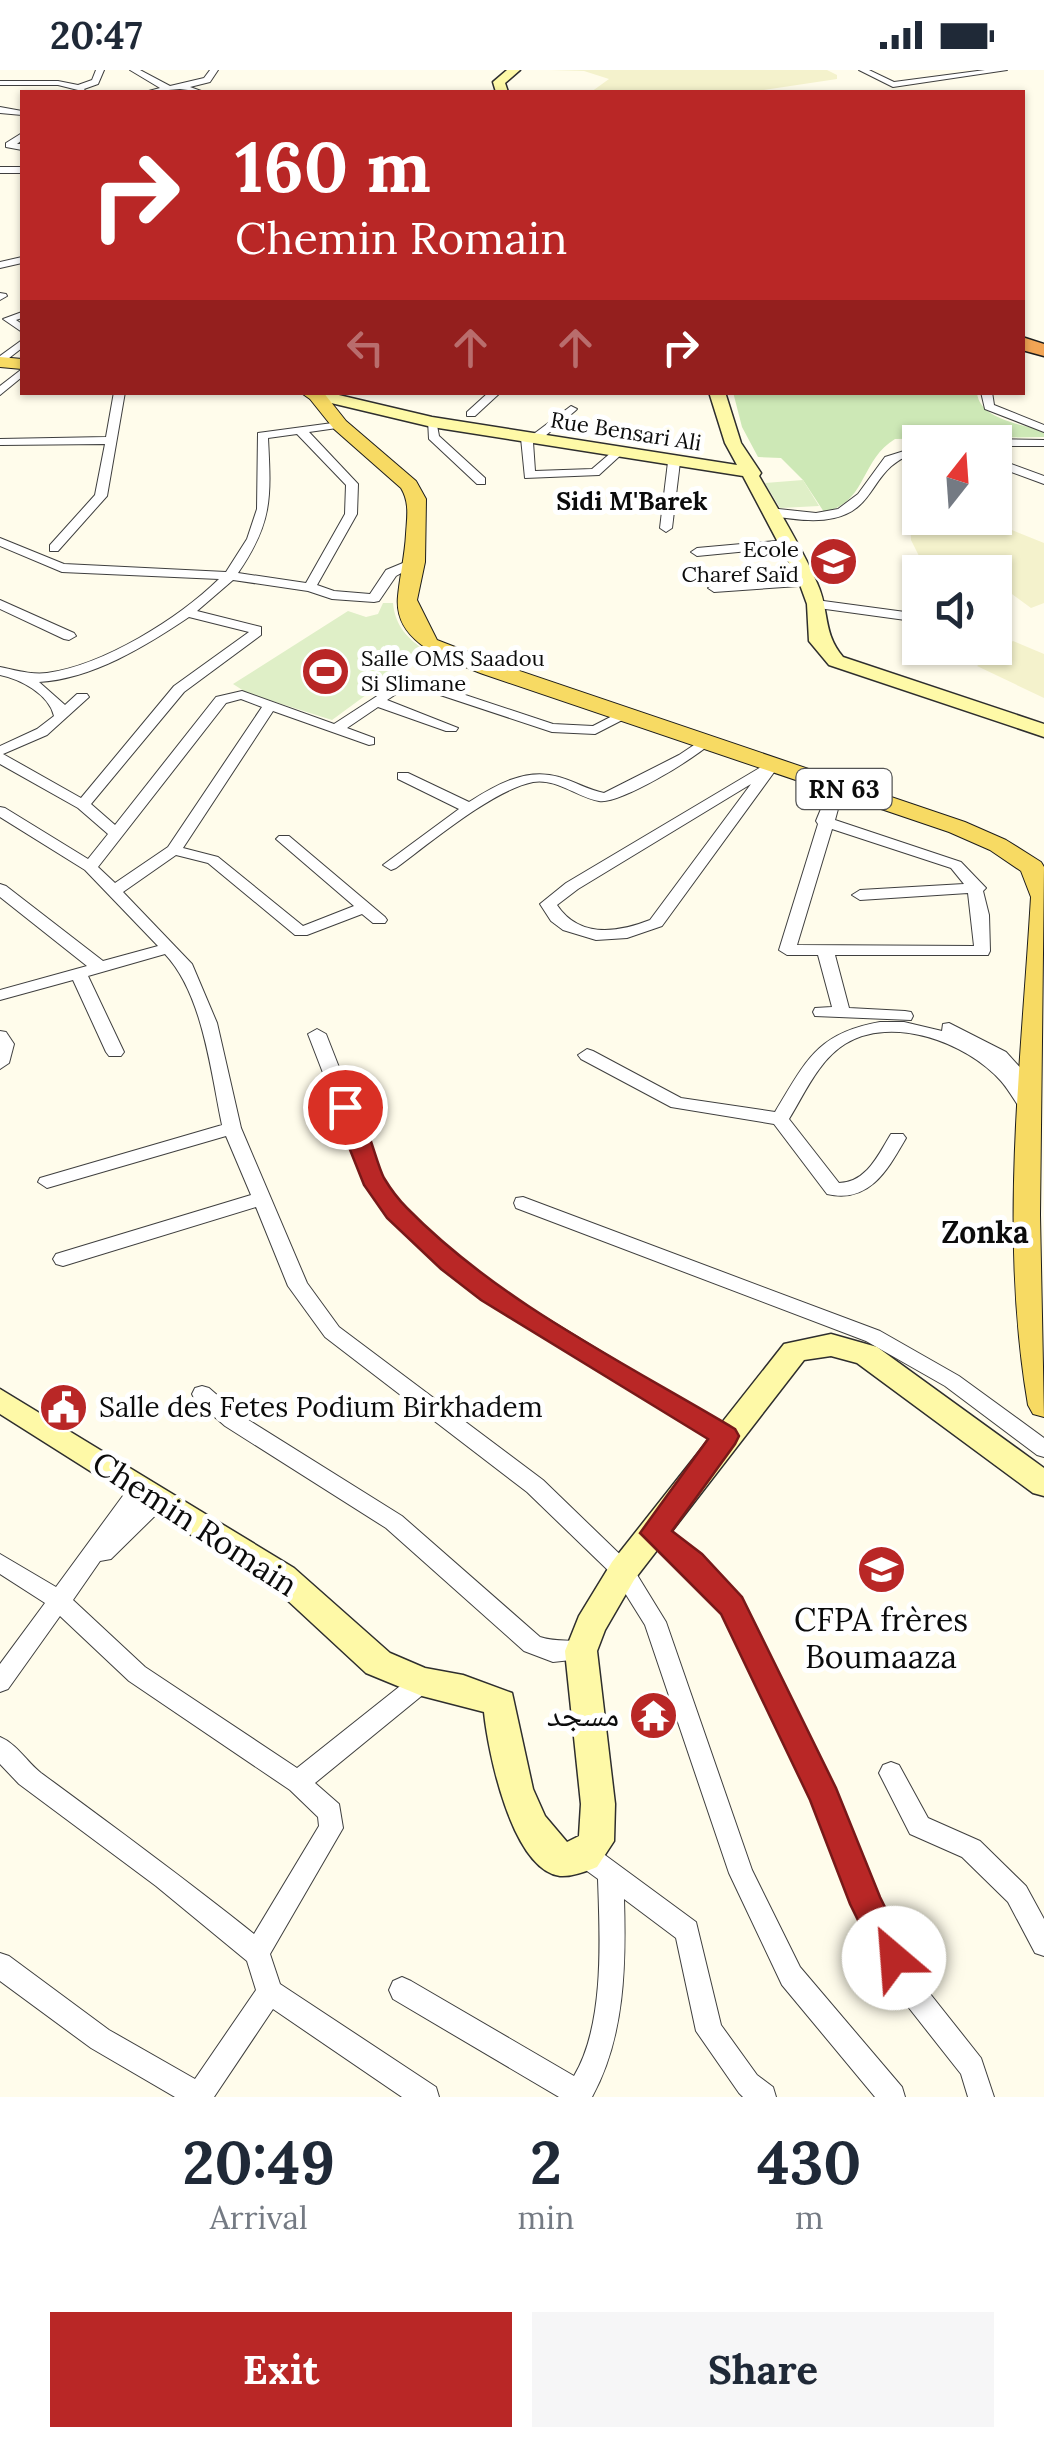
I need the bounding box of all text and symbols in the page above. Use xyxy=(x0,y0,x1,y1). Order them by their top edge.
text: 20:47 xyxy=(50,11,143,59)
text: 160 m xyxy=(235,122,431,211)
icon: right xyxy=(70,130,200,260)
text: Chemin Romain xyxy=(235,209,568,266)
icon: left xyxy=(338,320,393,375)
icon: ahead xyxy=(443,320,498,375)
icon: ahead xyxy=(548,320,603,375)
icon: right xyxy=(653,320,708,375)
street label: Rue Bensari Ali xyxy=(548,405,704,457)
north arrow xyxy=(902,425,1012,535)
map controls xyxy=(902,425,1012,665)
district label: Sidi M'Barek xyxy=(556,485,708,517)
place label: Ecole Charef Saïd xyxy=(681,535,799,588)
school or university icon: Ecole Charef Saïd xyxy=(808,536,860,588)
button: sound xyxy=(902,555,1012,665)
place label: Salle OMS Saadou Si Slimane xyxy=(361,644,545,697)
sports icon: Salle OMS Saadou Si Slimane xyxy=(300,645,352,697)
road number: RN 63 xyxy=(796,769,892,809)
pin xyxy=(303,1065,388,1150)
icon: arrive xyxy=(318,1080,373,1135)
district label: Zonka xyxy=(941,1213,1029,1251)
public building icon: Salle des Fetes Podium Birkhadem xyxy=(38,1381,90,1433)
place label: Salle des Fetes Podium Birkhadem xyxy=(99,1389,543,1425)
street label: Chemin Romain xyxy=(85,1442,306,1605)
school or university icon: CFPA frères Boumaaza xyxy=(855,1544,907,1596)
place label: CFPA frères Boumaaza xyxy=(794,1599,968,1677)
temple icon: مسجد xyxy=(628,1689,680,1741)
place label: مسجد xyxy=(547,1694,619,1735)
position arrow xyxy=(842,1906,946,2010)
text: 20:49 xyxy=(182,2124,335,2200)
text: 2 xyxy=(530,2124,562,2200)
text: 430 xyxy=(757,2124,862,2200)
text: Arrival xyxy=(210,2197,308,2238)
text: min xyxy=(517,2197,574,2238)
text: m xyxy=(795,2197,824,2238)
button: Exit xyxy=(50,2312,512,2427)
button: Share xyxy=(532,2312,994,2427)

